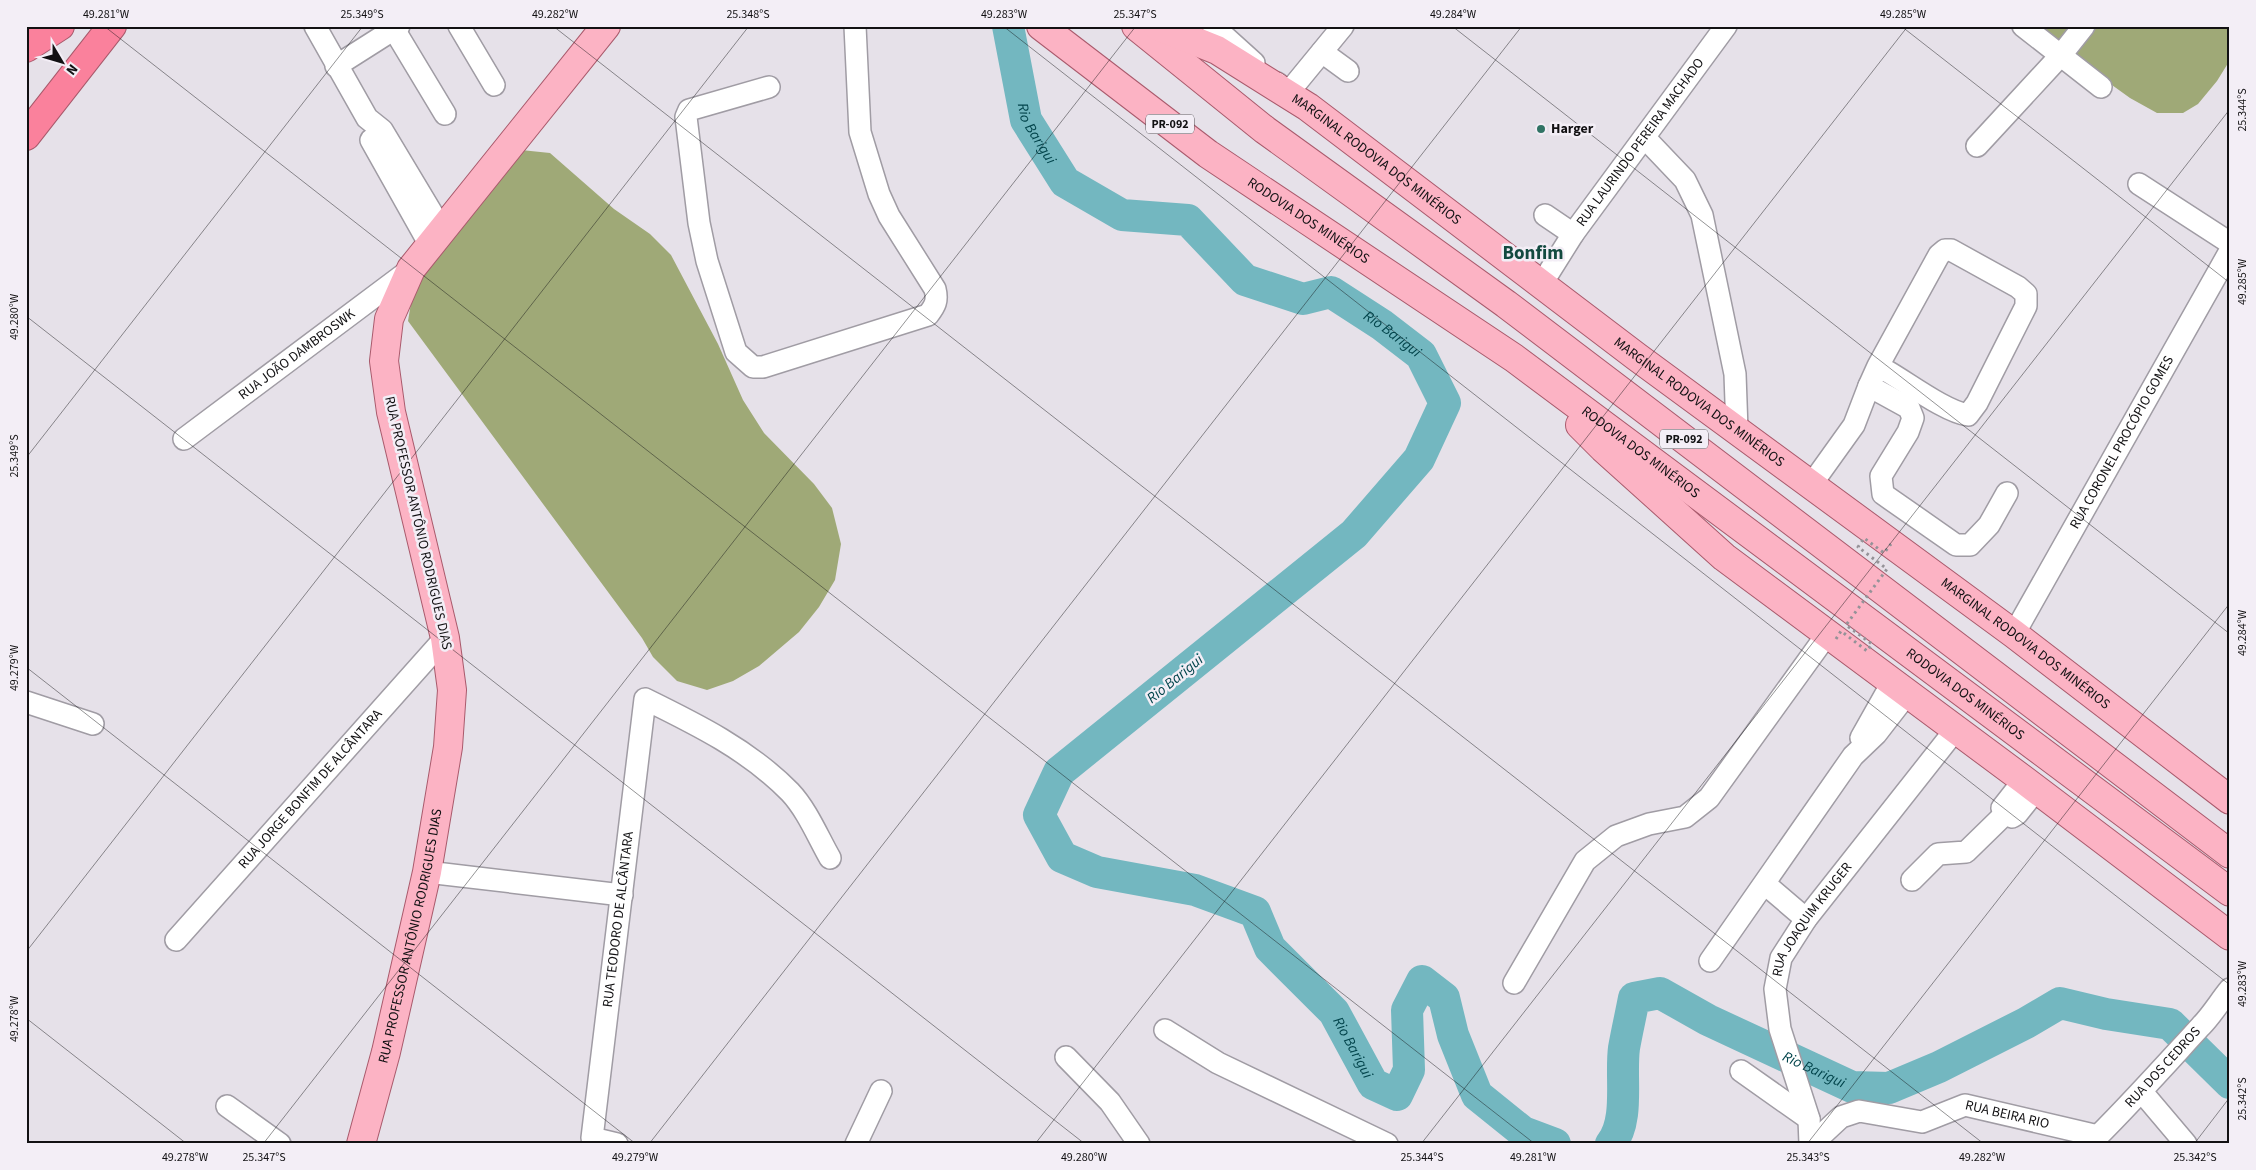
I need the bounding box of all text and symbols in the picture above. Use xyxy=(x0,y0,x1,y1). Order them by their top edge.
text: 49.281°W xyxy=(83,6,130,23)
text: 25.349°S xyxy=(340,6,384,23)
text: 49.282°W xyxy=(532,6,579,23)
text: 25.348°S xyxy=(726,6,770,23)
text: 49.283°W xyxy=(981,6,1028,23)
text: 25.347°S xyxy=(1113,6,1157,23)
text: 49.284°W xyxy=(1430,6,1477,23)
text: 49.285°W xyxy=(1880,6,1927,23)
north arrow xyxy=(38,38,88,88)
street label: RUA LAURINDO PEREIRA MACHADO xyxy=(1572,54,1709,231)
text: N xyxy=(61,60,82,79)
text: 25.344°S xyxy=(2234,88,2251,132)
street label: MARGINAL RODOVIA DOS MINÉRIOS xyxy=(1288,90,1464,228)
water label: Rio Barigui xyxy=(1012,101,1062,168)
road number: PR-092 xyxy=(1146,115,1194,134)
place label: Harger xyxy=(1551,119,1594,139)
marker: Harger xyxy=(1535,123,1547,135)
street label: RODOVIA DOS MINÉRIOS xyxy=(1244,173,1372,267)
district label: Bonfim xyxy=(1503,240,1563,267)
text: 49.285°W xyxy=(2234,258,2251,305)
text: 49.280°W xyxy=(6,293,23,340)
street label: RUA JOÃO DAMBROSWK xyxy=(234,304,360,405)
water label: Rio Barigui xyxy=(1359,305,1426,362)
street label: MARGINAL RODOVIA DOS MINÉRIOS xyxy=(1610,335,1788,471)
street label: RUA CORONEL PROCÓPIO GOMES xyxy=(2065,352,2179,533)
street label: RUA PROFESSOR ANTÔNIO RODRIGUES DIAS xyxy=(379,394,457,652)
street label: RODOVIA DOS MINÉRIOS xyxy=(1578,402,1702,502)
road number: PR-092 xyxy=(1660,429,1708,448)
text: 25.349°S xyxy=(6,434,23,478)
street label: MARGINAL RODOVIA DOS MINÉRIOS xyxy=(1937,575,2113,713)
text: 49.284°W xyxy=(2234,609,2251,656)
text: 49.279°W xyxy=(6,644,23,691)
street label: RODOVIA DOS MINÉRIOS xyxy=(1903,644,2027,744)
water label: Rio Barigui xyxy=(1142,649,1208,708)
street label: RUA JORGE BONFIM DE ALCÂNTARA xyxy=(234,705,387,873)
street label: RUA PROFESSOR ANTÔNIO RODRIGUES DIAS xyxy=(373,807,447,1066)
street label: RUA TEODORO DE ALCÂNTARA xyxy=(598,830,639,1008)
street label: RUA JOAQUIM KRUGER xyxy=(1768,858,1857,978)
text: 49.283°W xyxy=(2234,960,2251,1007)
text: 49.278°W xyxy=(6,995,23,1042)
water label: Rio Barigui xyxy=(1328,1013,1379,1082)
street label: RUA DOS CEDROS xyxy=(2120,1022,2206,1112)
water label: Rio Barigui xyxy=(1779,1046,1849,1093)
text: 25.342°S xyxy=(2234,1077,2251,1121)
street label: RUA BEIRA RIO xyxy=(1963,1095,2051,1134)
text: 49.278°W xyxy=(162,1149,209,1166)
text: 25.347°S xyxy=(242,1149,286,1166)
text: 49.279°W xyxy=(612,1149,659,1166)
text: 49.280°W xyxy=(1061,1149,1108,1166)
text: 25.344°S xyxy=(1400,1149,1444,1166)
text: 49.281°W xyxy=(1510,1149,1557,1166)
text: 25.343°S xyxy=(1786,1149,1830,1166)
text: 49.282°W xyxy=(1959,1149,2006,1166)
text: 25.342°S xyxy=(2173,1149,2217,1166)

